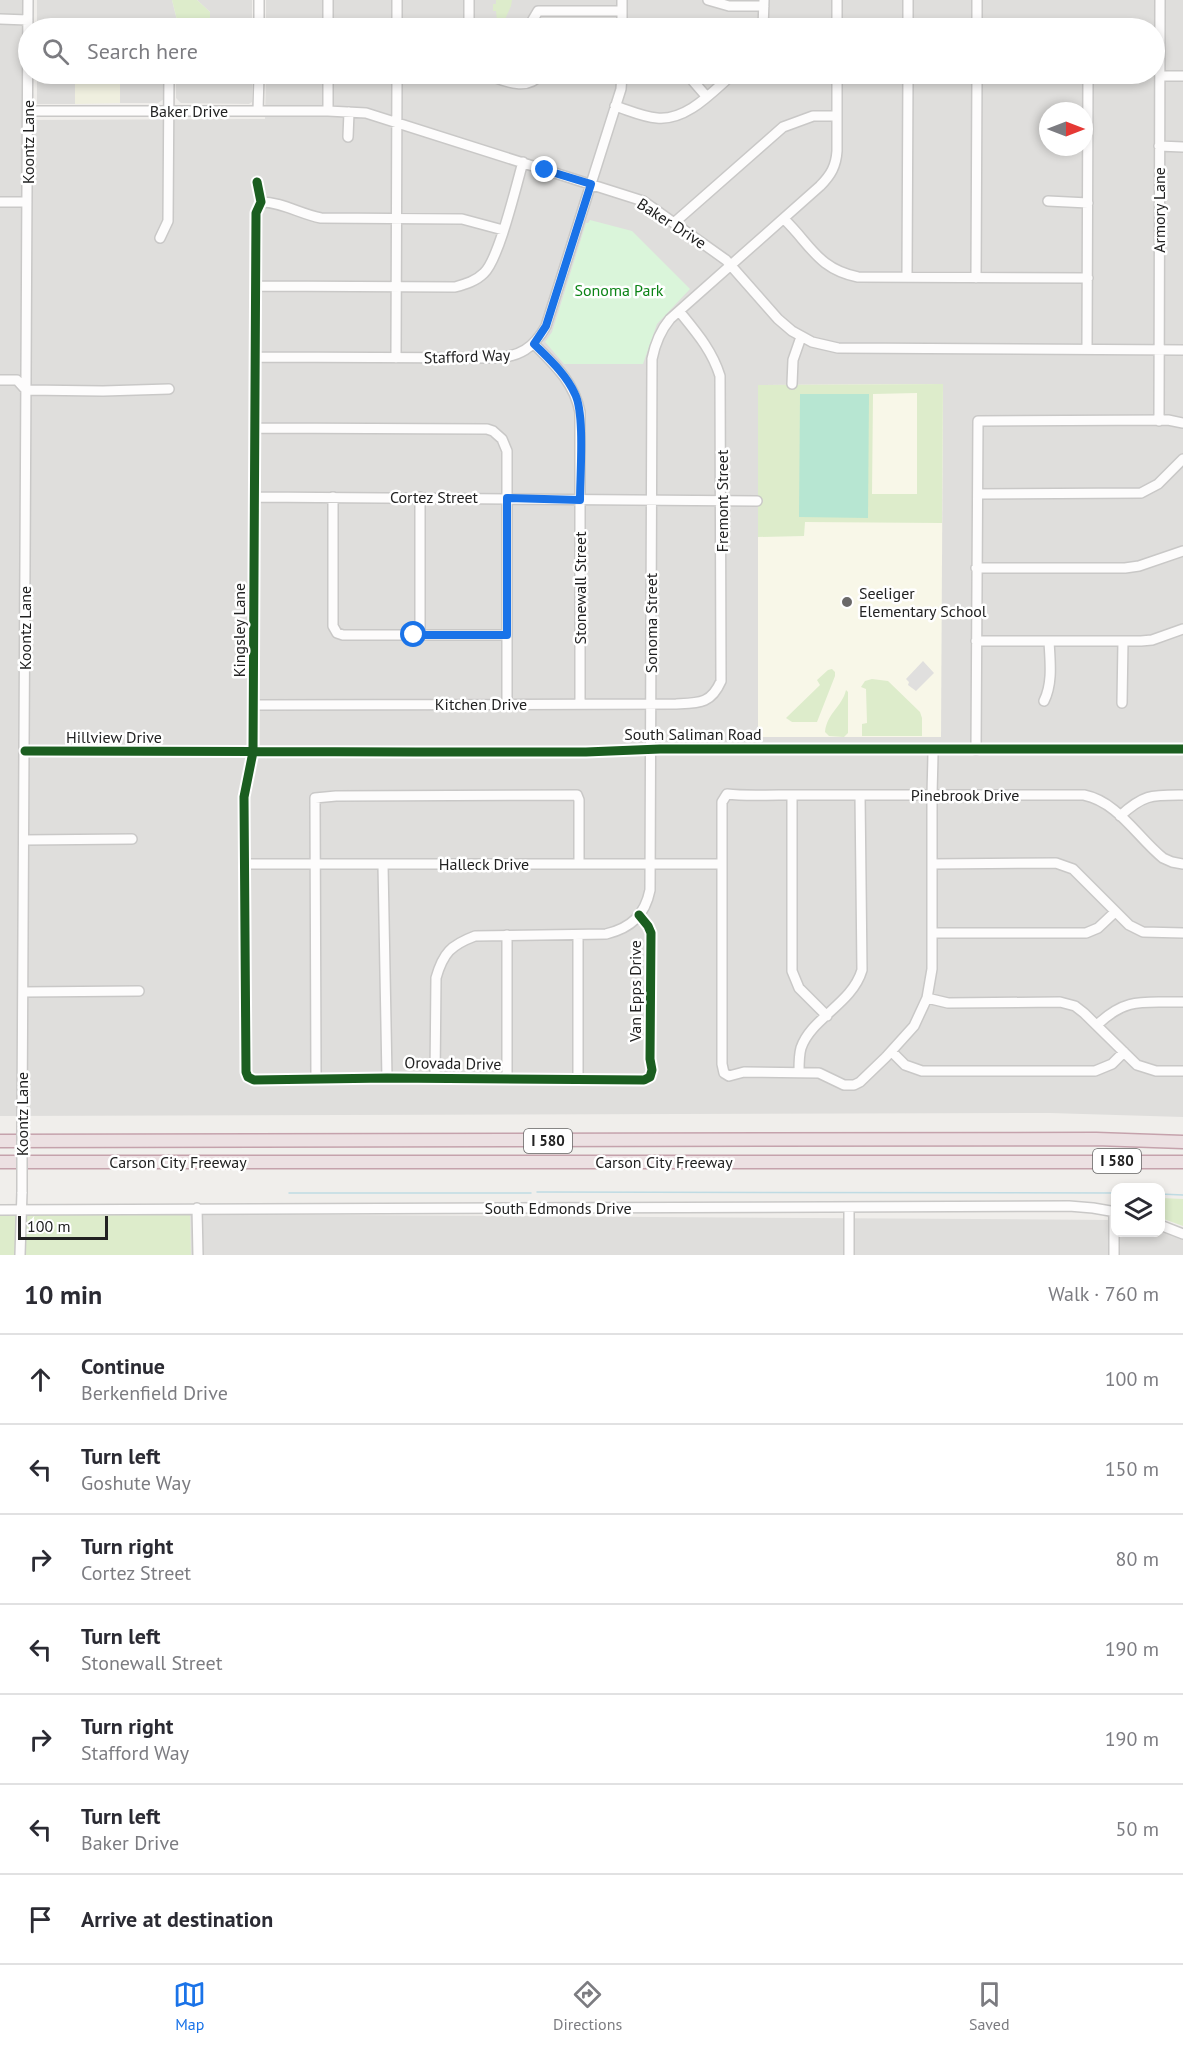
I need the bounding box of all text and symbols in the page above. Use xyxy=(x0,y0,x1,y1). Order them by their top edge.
search box xyxy=(18,18,1165,84)
icon: search xyxy=(39,35,72,68)
text: Search here xyxy=(87,37,198,65)
street label: Koontz Lane xyxy=(18,100,38,184)
street label: Baker Drive xyxy=(150,101,228,121)
north arrow xyxy=(1039,102,1093,156)
route end xyxy=(531,156,557,182)
street label: Armory Lane xyxy=(1149,167,1169,253)
street label: Baker Drive xyxy=(634,193,710,253)
park label: Sonoma Park xyxy=(574,280,664,300)
street label: Stafford Way xyxy=(423,344,511,368)
street label: Fremont Street xyxy=(712,449,732,552)
street label: Cortez Street xyxy=(390,487,479,507)
street label: Stonewall Street xyxy=(570,531,590,645)
street label: Sonoma Street xyxy=(641,572,661,673)
street label: Kingsley Lane xyxy=(229,583,249,677)
place label: Seeliger Elementary School xyxy=(859,583,987,621)
street label: Koontz Lane xyxy=(15,586,35,670)
marker: Seeliger Elementary School xyxy=(840,595,854,609)
route start xyxy=(400,621,426,647)
street label: Kitchen Drive xyxy=(435,694,527,714)
street label: South Saliman Road xyxy=(624,724,762,744)
street label: Hillview Drive xyxy=(66,727,162,747)
street label: Pinebrook Drive xyxy=(911,785,1019,805)
street label: Halleck Drive xyxy=(439,854,529,874)
street label: Van Epps Drive xyxy=(625,940,645,1043)
street label: Orovada Drive xyxy=(404,1052,502,1074)
street label: Koontz Lane xyxy=(12,1072,32,1156)
road number: I 580 xyxy=(524,1129,572,1153)
road number: I 580 xyxy=(1093,1149,1141,1173)
street label: Carson City Freeway xyxy=(109,1152,247,1172)
street label: Carson City Freeway xyxy=(595,1152,733,1172)
map controls xyxy=(1111,1183,1165,1237)
button: layers xyxy=(1111,1183,1165,1237)
street label: South Edmonds Drive xyxy=(484,1198,632,1218)
scale bar xyxy=(18,1213,108,1240)
text: 100 m xyxy=(27,1216,70,1236)
text: 10 min xyxy=(24,1278,102,1311)
text: Walk · 760 m xyxy=(1048,1281,1159,1307)
text: Continue xyxy=(81,1352,165,1380)
icon: ahead xyxy=(24,1363,57,1396)
text: 100 m xyxy=(1105,1366,1159,1392)
text: Berkenfield Drive xyxy=(81,1380,228,1406)
text: Turn left xyxy=(81,1442,161,1470)
icon: left xyxy=(24,1453,57,1486)
text: 150 m xyxy=(1105,1456,1159,1482)
text: Goshute Way xyxy=(81,1470,191,1496)
text: Turn right xyxy=(81,1532,173,1560)
icon: right xyxy=(24,1543,57,1576)
text: 80 m xyxy=(1116,1546,1159,1572)
text: Cortez Street xyxy=(81,1560,191,1586)
text: Turn left xyxy=(81,1622,161,1650)
icon: left xyxy=(24,1633,57,1666)
text: 190 m xyxy=(1105,1636,1159,1662)
text: Stonewall Street xyxy=(81,1650,223,1676)
text: Turn right xyxy=(81,1712,173,1740)
icon: right xyxy=(24,1723,57,1756)
text: 190 m xyxy=(1105,1726,1159,1752)
text: Stafford Way xyxy=(81,1740,189,1766)
text: Turn left xyxy=(81,1802,161,1830)
icon: left xyxy=(24,1813,57,1846)
text: 50 m xyxy=(1116,1816,1159,1842)
text: Baker Drive xyxy=(81,1830,179,1856)
icon: arrive xyxy=(24,1903,57,1936)
text: Arrive at destination xyxy=(81,1905,273,1933)
tab: Map xyxy=(173,1978,206,2034)
tab: Directions xyxy=(553,1978,622,2034)
tab: Saved xyxy=(969,1978,1010,2034)

